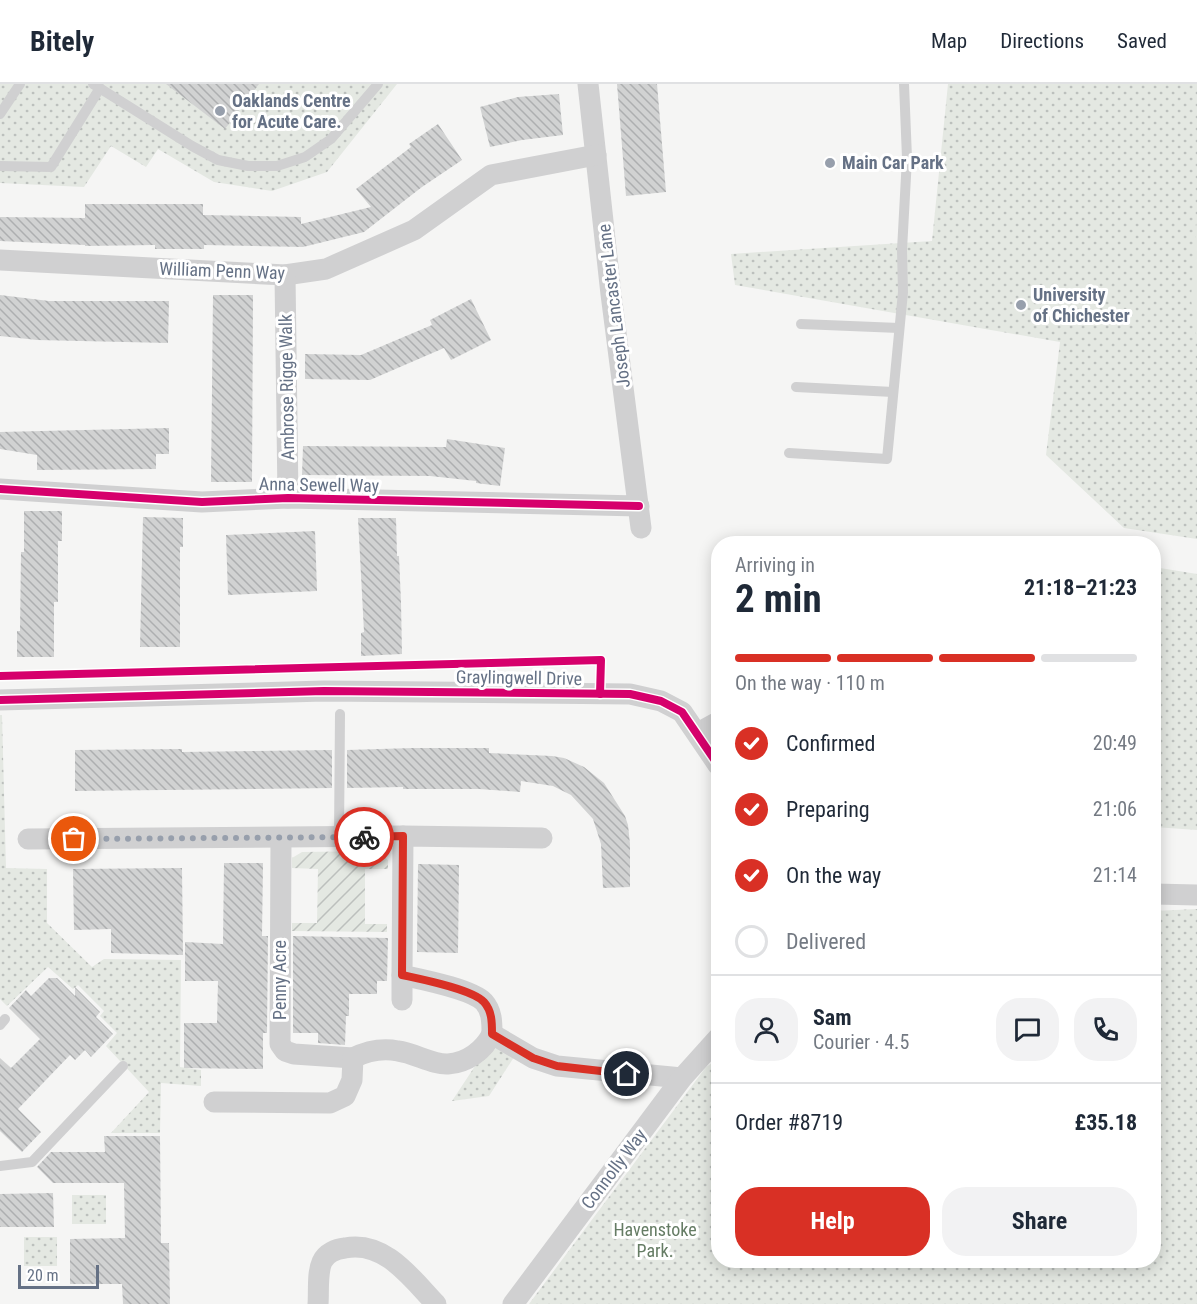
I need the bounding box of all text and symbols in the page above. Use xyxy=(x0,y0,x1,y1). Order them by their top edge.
text: Bitely xyxy=(30,25,94,58)
text: Map xyxy=(931,29,967,53)
text: Directions xyxy=(1000,29,1084,53)
text: Saved xyxy=(1117,29,1167,53)
place label: Oaklands Centre for Acute Care. xyxy=(232,90,351,132)
marker: Oaklands Centre for Acute Care. xyxy=(213,104,227,118)
place label: Main Car Park xyxy=(842,152,944,173)
marker: Main Car Park xyxy=(823,156,837,170)
street label: Joseph Lancaster Lane xyxy=(593,223,634,389)
street label: William Penn Way xyxy=(159,258,286,283)
place label: University of Chichester xyxy=(1033,284,1130,326)
marker: University of Chichester xyxy=(1014,298,1028,312)
street label: Ambrose Rigge Walk xyxy=(275,314,298,460)
street label: Anna Sewell Way xyxy=(259,473,380,496)
text: Arriving in xyxy=(735,553,815,577)
text: 21:18–21:23 xyxy=(1024,575,1137,600)
text: 2 min xyxy=(735,576,822,622)
street label: Graylingwell Drive xyxy=(456,666,582,689)
text: On the way · 110 m xyxy=(735,671,885,695)
icon: check xyxy=(735,727,768,760)
text: Confirmed xyxy=(786,731,875,756)
text: 20:49 xyxy=(1093,731,1137,755)
icon: check xyxy=(735,793,768,826)
text: Preparing xyxy=(786,797,870,822)
text: 21:06 xyxy=(1093,797,1137,821)
courier xyxy=(334,807,394,867)
pin xyxy=(48,813,99,864)
icon: bike xyxy=(348,821,381,854)
icon: bag xyxy=(57,822,90,855)
icon: check xyxy=(735,859,768,892)
text: On the way xyxy=(786,863,881,888)
text: 21:14 xyxy=(1093,863,1137,887)
text: Delivered xyxy=(786,929,866,954)
street label: Penny Acre xyxy=(269,940,290,1020)
button: person xyxy=(735,998,798,1061)
button: chat xyxy=(996,998,1059,1061)
button: phone xyxy=(1074,998,1137,1061)
text: Sam xyxy=(813,1005,852,1030)
text: Courier · 4.5 xyxy=(813,1030,909,1054)
pin xyxy=(601,1048,652,1099)
icon: home xyxy=(610,1057,643,1090)
text: Order #8719 xyxy=(735,1110,843,1135)
text: £35.18 xyxy=(1075,1110,1137,1135)
street label: Connolly Way xyxy=(577,1124,651,1213)
button: Help xyxy=(735,1187,930,1256)
button: Share xyxy=(942,1187,1137,1256)
park label: Havenstoke Park. xyxy=(613,1219,697,1261)
scale bar xyxy=(18,1262,99,1290)
text: 20 m xyxy=(27,1266,59,1285)

